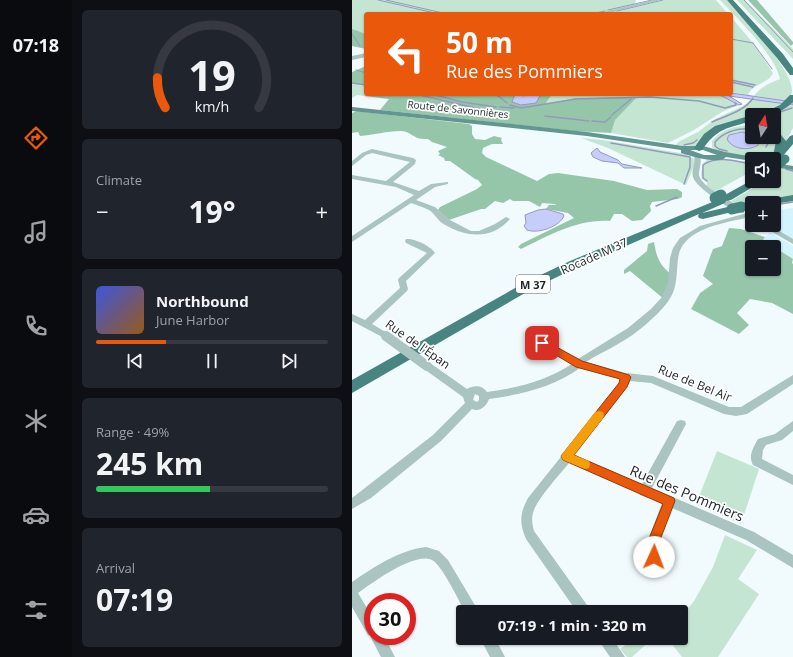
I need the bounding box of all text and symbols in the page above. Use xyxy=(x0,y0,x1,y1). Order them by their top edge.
text: 50 m xyxy=(446,23,513,61)
icon: left xyxy=(380,28,432,80)
text: 07:18 xyxy=(13,33,59,57)
text: 19 xyxy=(188,47,236,103)
text: Rue des Pommiers xyxy=(446,59,603,83)
text: km/h xyxy=(195,96,229,115)
street label: Route de Savonnières xyxy=(407,97,509,121)
north arrow xyxy=(745,108,781,144)
map controls xyxy=(745,108,781,276)
icon: directions xyxy=(22,124,50,152)
button: sound xyxy=(745,152,781,188)
text: Climate xyxy=(96,171,142,189)
text: 19° xyxy=(188,191,236,232)
text: − xyxy=(96,196,109,226)
text: + xyxy=(315,196,328,226)
button: + xyxy=(745,196,781,232)
icon: music xyxy=(22,218,50,246)
street label: Rocade M 37 xyxy=(558,234,630,278)
button: − xyxy=(745,240,781,276)
road number: M 37 xyxy=(516,275,550,293)
text: Northbound xyxy=(156,291,249,311)
text: June Harbor xyxy=(156,311,229,329)
icon: phone xyxy=(22,312,50,340)
street label: Rue de l'Épan xyxy=(382,315,454,373)
pin xyxy=(525,326,559,360)
icon: arrive xyxy=(531,332,553,354)
icon: previous xyxy=(124,350,146,372)
icon: pause xyxy=(201,350,223,372)
icon: next xyxy=(278,350,300,372)
street label: Rue de Bel Air xyxy=(656,361,734,406)
icon: climate xyxy=(22,407,50,435)
text: Range · 49% xyxy=(96,423,169,441)
text: 245 km xyxy=(96,443,203,484)
street label: Rue des Pommiers xyxy=(627,460,747,526)
icon: car xyxy=(22,501,50,529)
position arrow xyxy=(633,536,675,578)
text: Arrival xyxy=(96,559,135,577)
text: 07:19 xyxy=(96,579,173,620)
speed limit sign: 30 xyxy=(364,593,416,645)
icon: filters xyxy=(22,596,50,624)
text: 07:19 · 1 min · 320 m xyxy=(498,615,646,635)

